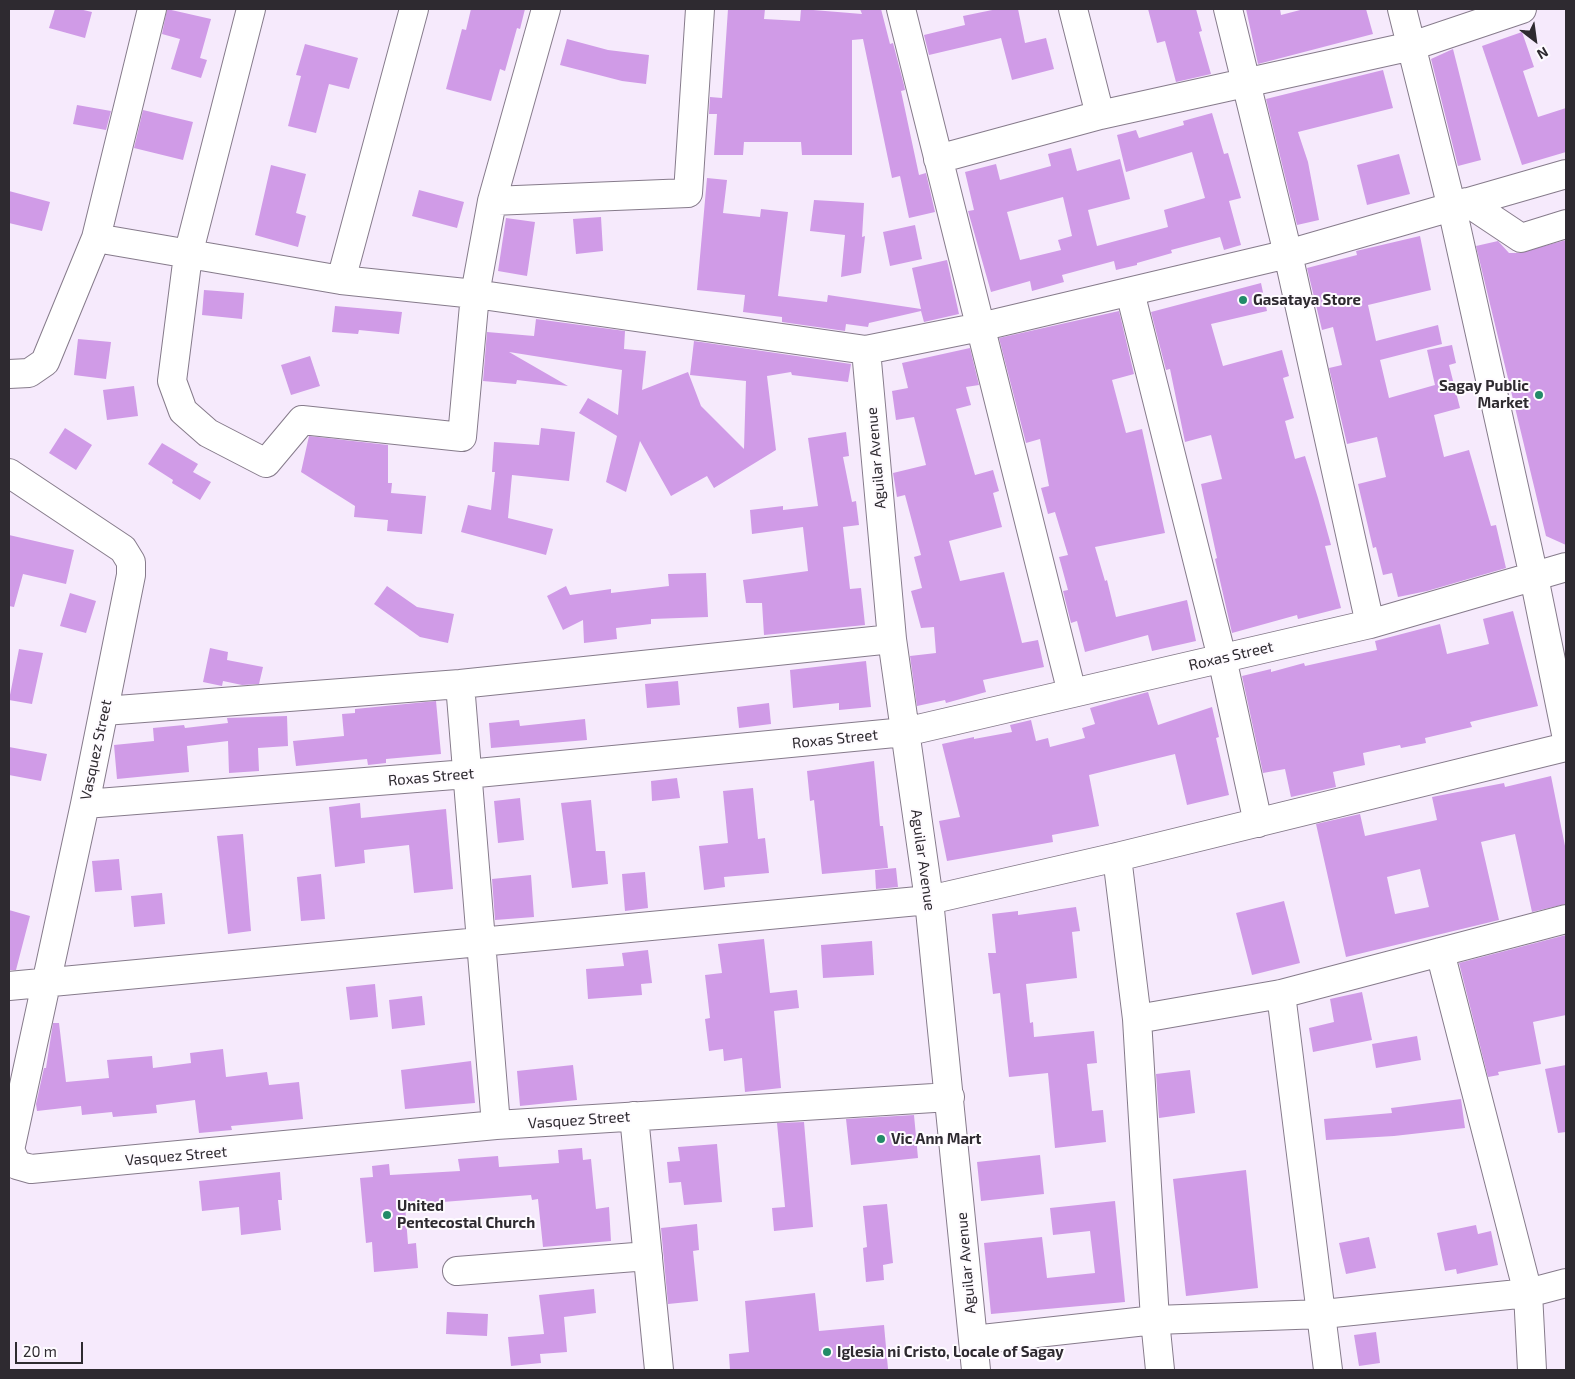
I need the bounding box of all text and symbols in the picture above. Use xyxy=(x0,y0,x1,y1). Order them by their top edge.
north arrow xyxy=(1510,15,1560,65)
text: N xyxy=(1534,44,1551,63)
place label: Gasataya Store xyxy=(1253,291,1361,309)
marker: Gasataya Store xyxy=(1237,294,1249,306)
place label: Sagay Public Market xyxy=(1439,377,1529,412)
marker: Sagay Public Market xyxy=(1533,389,1545,401)
street label: Aguilar Avenue xyxy=(863,406,889,510)
street label: Roxas Street xyxy=(1187,638,1275,674)
street label: Vasquez Street xyxy=(77,698,115,802)
street label: Roxas Street xyxy=(791,726,879,752)
street label: Roxas Street xyxy=(387,764,475,790)
street label: Aguilar Avenue xyxy=(907,808,939,912)
street label: Vasquez Street xyxy=(527,1107,631,1133)
place label: Vic Ann Mart xyxy=(891,1130,982,1148)
marker: Vic Ann Mart xyxy=(875,1133,887,1145)
street label: Vasquez Street xyxy=(124,1143,228,1169)
place label: United Pentecostal Church xyxy=(397,1197,535,1232)
marker: United Pentecostal Church xyxy=(381,1209,393,1221)
street label: Aguilar Avenue xyxy=(953,1211,979,1315)
scale bar xyxy=(18,1332,85,1364)
text: 20 m xyxy=(23,1342,57,1360)
place label: Iglesia ni Cristo, Locale of Sagay xyxy=(837,1343,1064,1361)
marker: Iglesia ni Cristo, Locale of Sagay xyxy=(821,1346,833,1358)

